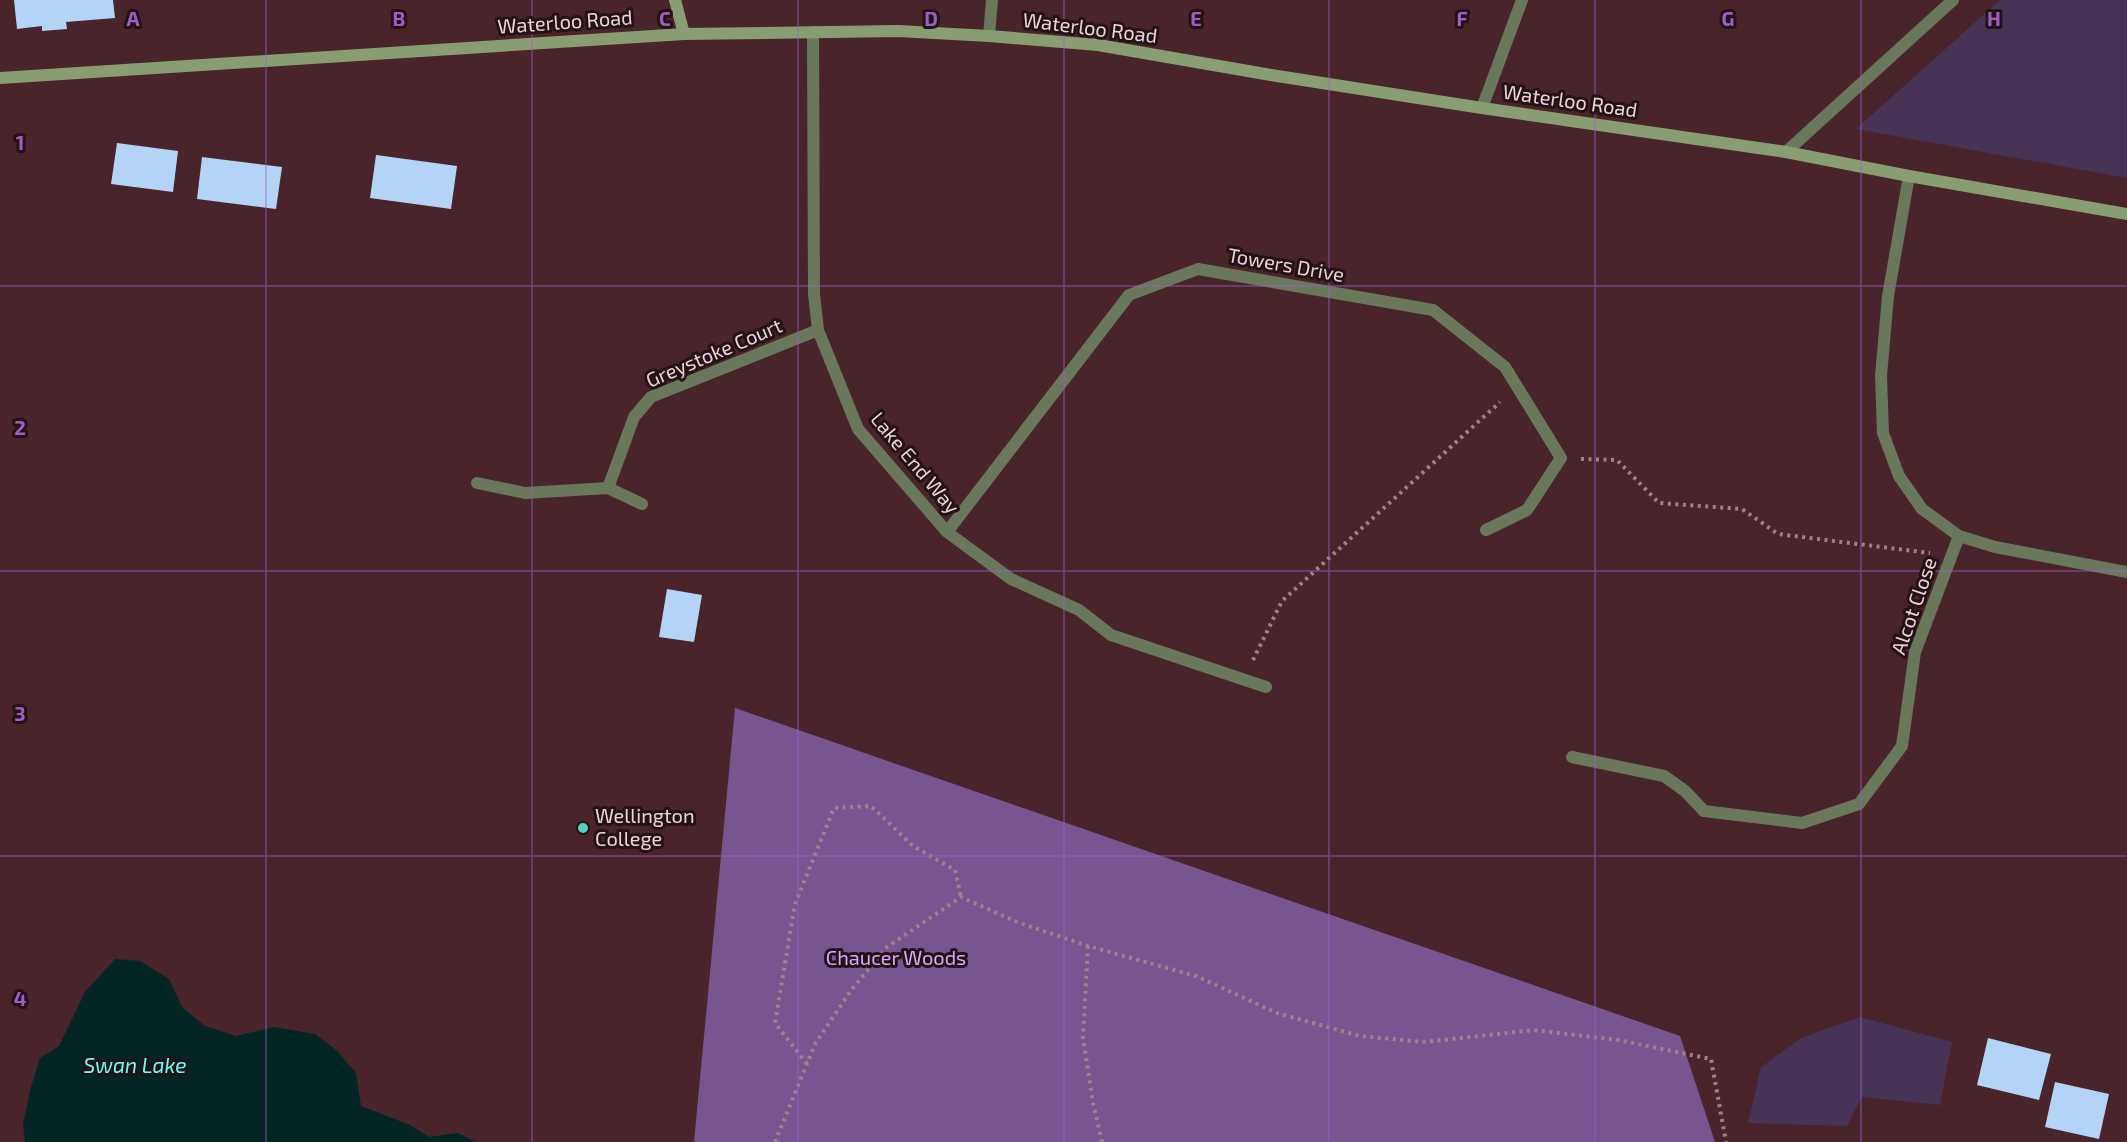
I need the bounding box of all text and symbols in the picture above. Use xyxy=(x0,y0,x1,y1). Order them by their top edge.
street label: Waterloo Road xyxy=(497,4,633,38)
text: A xyxy=(126,6,140,30)
text: B xyxy=(393,6,405,30)
text: C xyxy=(659,6,671,30)
text: D xyxy=(924,6,938,30)
text: E xyxy=(1190,6,1202,30)
text: F xyxy=(1456,6,1468,30)
text: G xyxy=(1722,6,1734,30)
text: H xyxy=(1987,6,2001,30)
street label: Waterloo Road xyxy=(1022,7,1159,47)
street label: Waterloo Road xyxy=(1501,79,1639,121)
text: 1 xyxy=(16,130,24,154)
street label: Towers Drive xyxy=(1226,242,1346,286)
street label: Greystoke Court xyxy=(642,312,786,392)
street label: Lake End Way xyxy=(866,407,965,518)
text: 2 xyxy=(14,415,26,439)
street label: Alcot Close xyxy=(1885,554,1941,657)
text: 3 xyxy=(14,701,26,725)
place label: Wellington College xyxy=(595,803,695,850)
marker: Wellington College xyxy=(576,821,590,835)
park label: Chaucer Woods xyxy=(826,945,966,969)
text: 4 xyxy=(14,986,27,1010)
water label: Swan Lake xyxy=(83,1052,187,1077)

